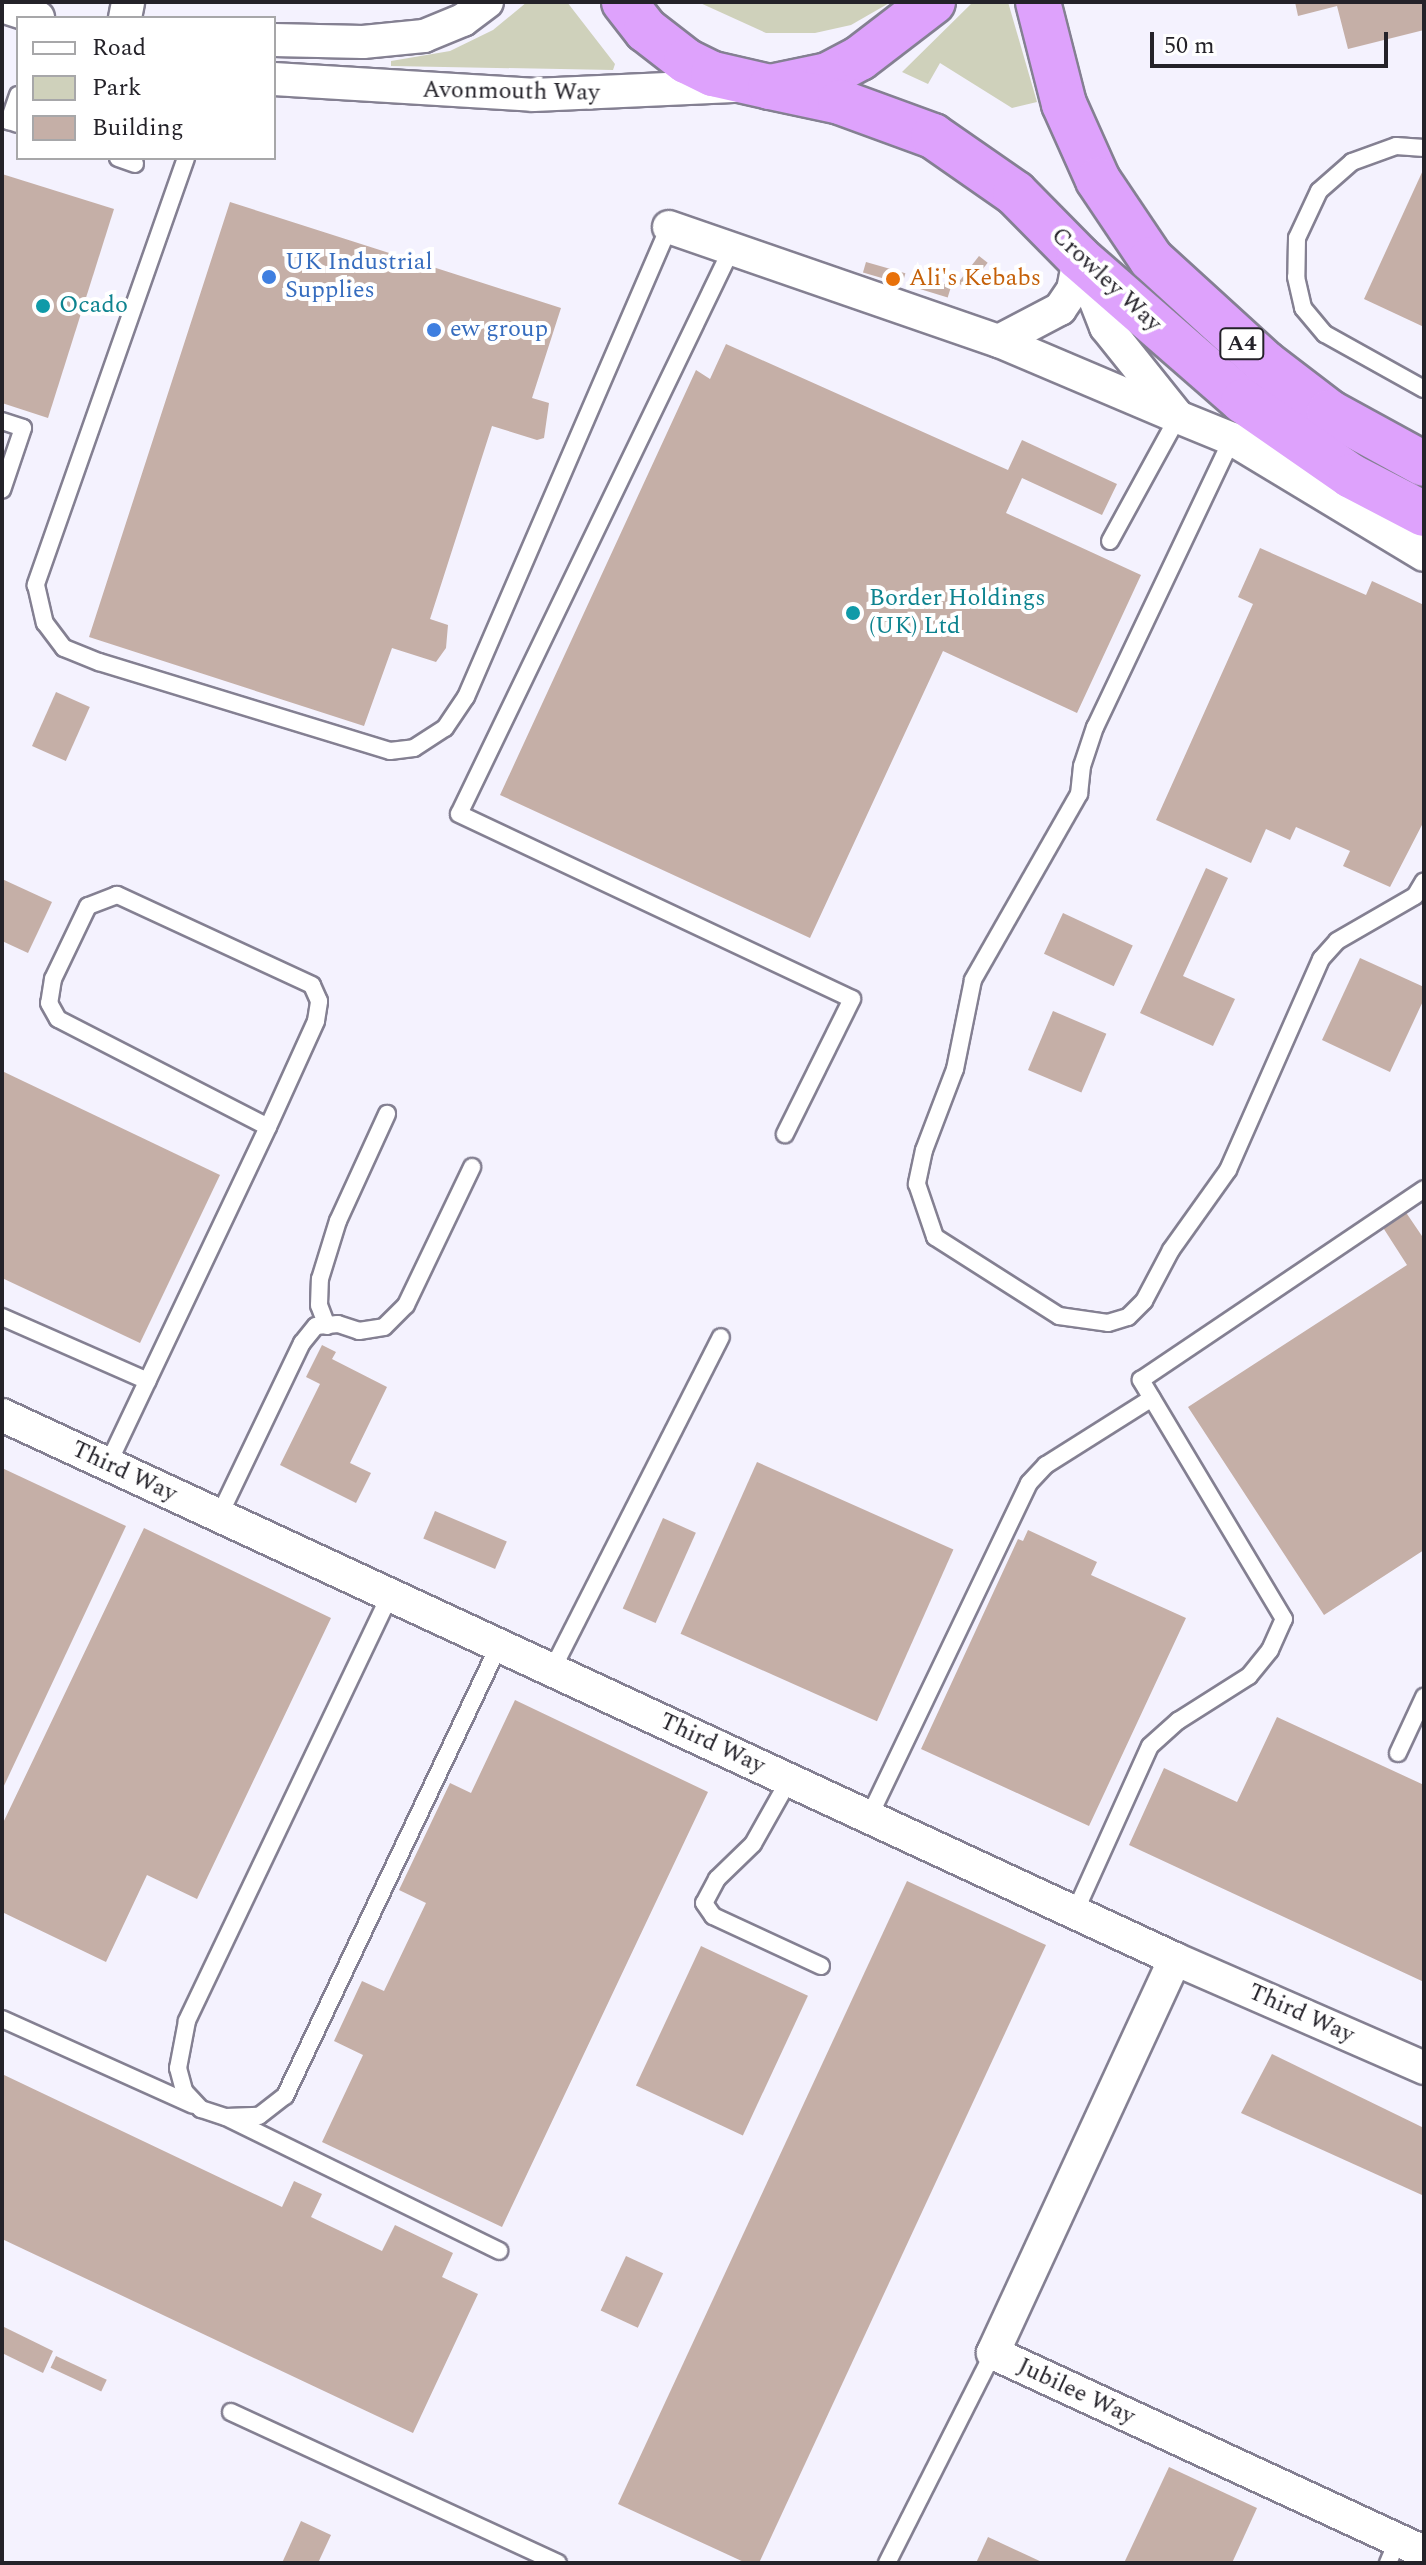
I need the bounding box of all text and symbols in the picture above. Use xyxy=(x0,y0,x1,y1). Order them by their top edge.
legend xyxy=(16,16,276,160)
scale bar xyxy=(1154,16,1392,66)
text: 50 m xyxy=(1164,28,1215,64)
text: Road xyxy=(92,30,146,66)
text: Park xyxy=(92,70,142,106)
street label: Avonmouth Way xyxy=(422,76,600,108)
text: Building xyxy=(92,110,184,146)
street label: Crowley Way xyxy=(1045,222,1167,338)
place label: UK Industrial Supplies xyxy=(285,249,432,305)
place label: Ali's Kebabs xyxy=(909,265,1041,293)
marker: UK Industrial Supplies xyxy=(260,268,278,286)
marker: Ali's Kebabs xyxy=(884,270,902,288)
place label: Ocado xyxy=(59,292,128,320)
marker: Ocado xyxy=(34,297,52,315)
place label: ew group xyxy=(450,316,548,344)
marker: ew group xyxy=(425,321,443,339)
road number: A4 xyxy=(1218,326,1266,362)
place label: Border Holdings (UK) Ltd xyxy=(869,585,1046,641)
marker: Border Holdings (UK) Ltd xyxy=(844,604,862,622)
street label: Third Way xyxy=(67,1435,181,1509)
street label: Third Way xyxy=(655,1707,769,1781)
street label: Third Way xyxy=(1244,1978,1358,2050)
street label: Jubilee Way xyxy=(1013,2352,1139,2432)

